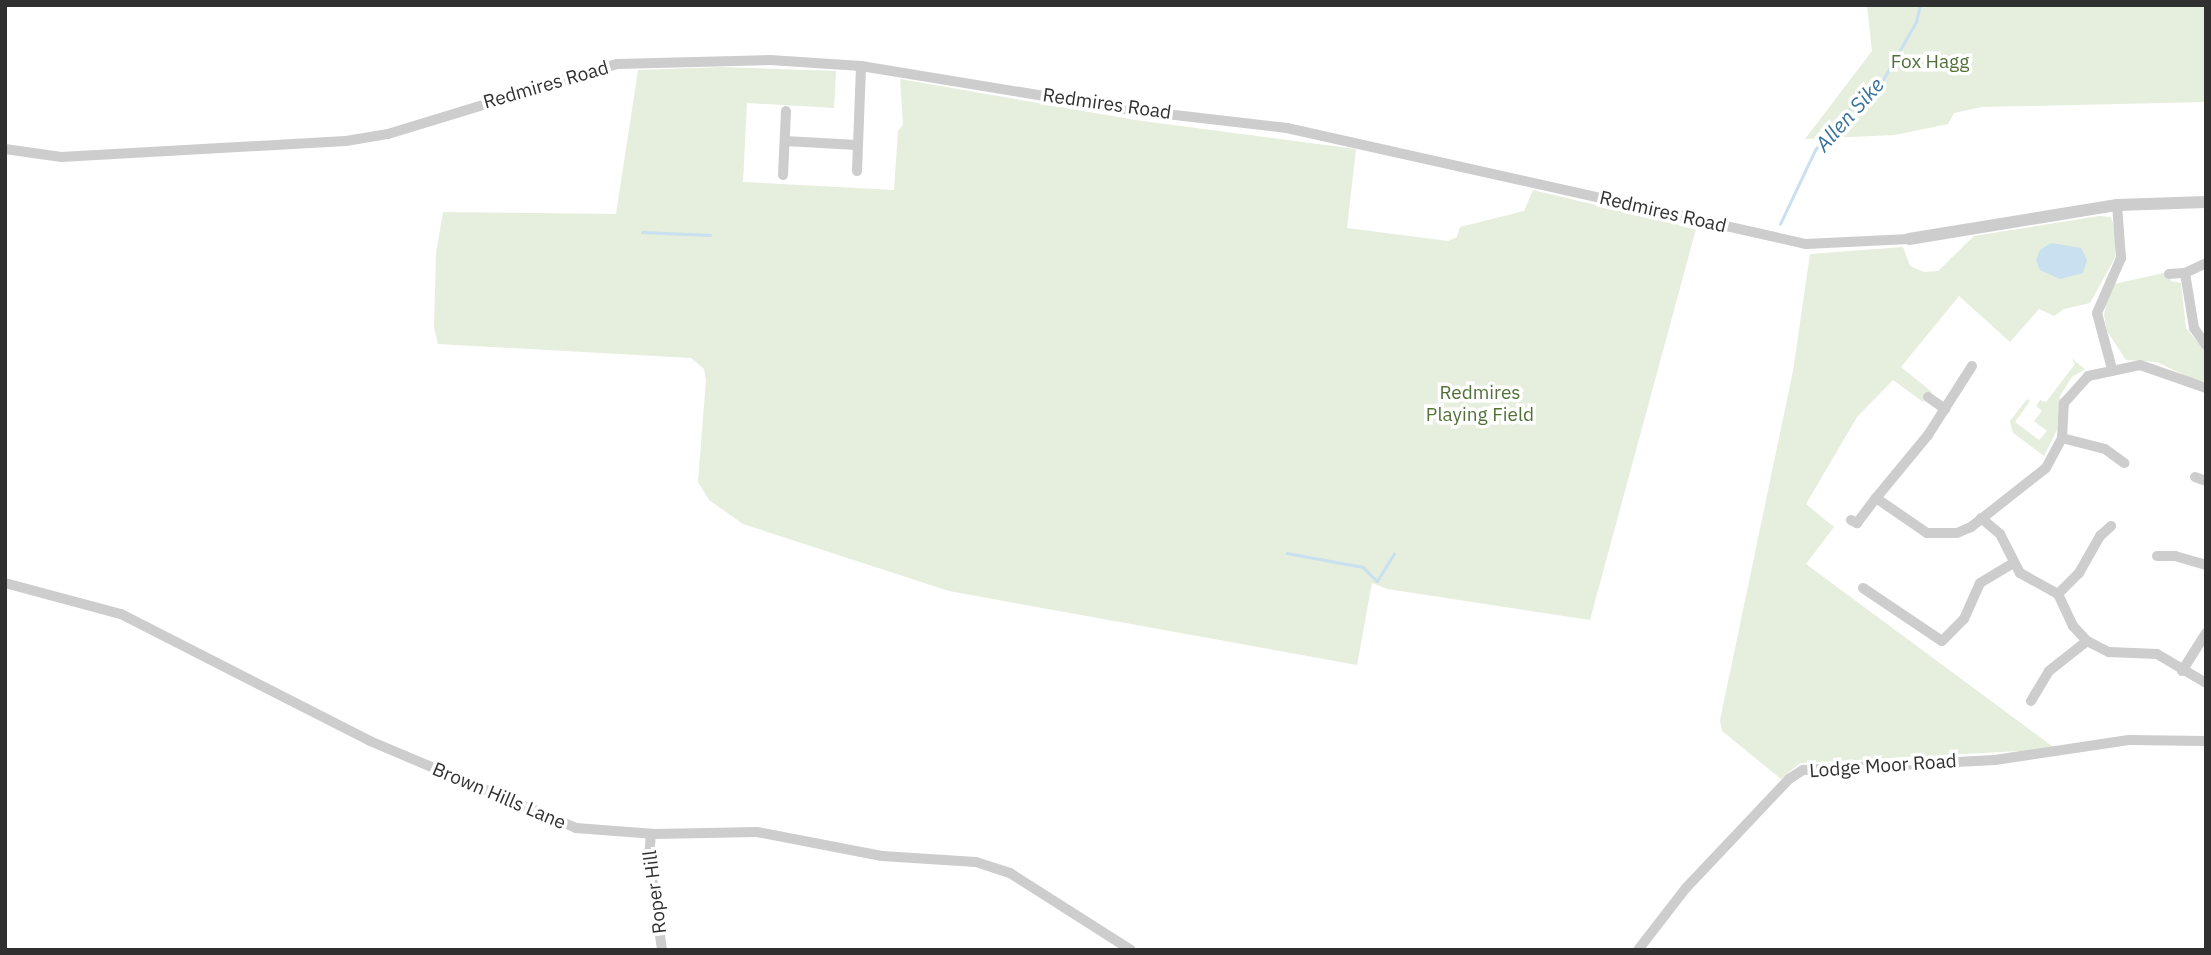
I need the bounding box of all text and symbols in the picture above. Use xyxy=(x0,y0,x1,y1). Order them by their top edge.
park label: Fox Hagg xyxy=(1891,51,1969,73)
street label: Redmires Road xyxy=(481,56,611,114)
water label: Allen Sike xyxy=(1809,72,1889,156)
street label: Redmires Road xyxy=(1041,84,1173,124)
street label: Redmires Road xyxy=(1597,186,1729,238)
park label: Redmires Playing Field xyxy=(1426,382,1534,426)
street label: Lodge Moor Road xyxy=(1809,749,1957,783)
street label: Brown Hills Lane xyxy=(429,758,569,834)
street label: Roper Hill xyxy=(639,849,671,935)

